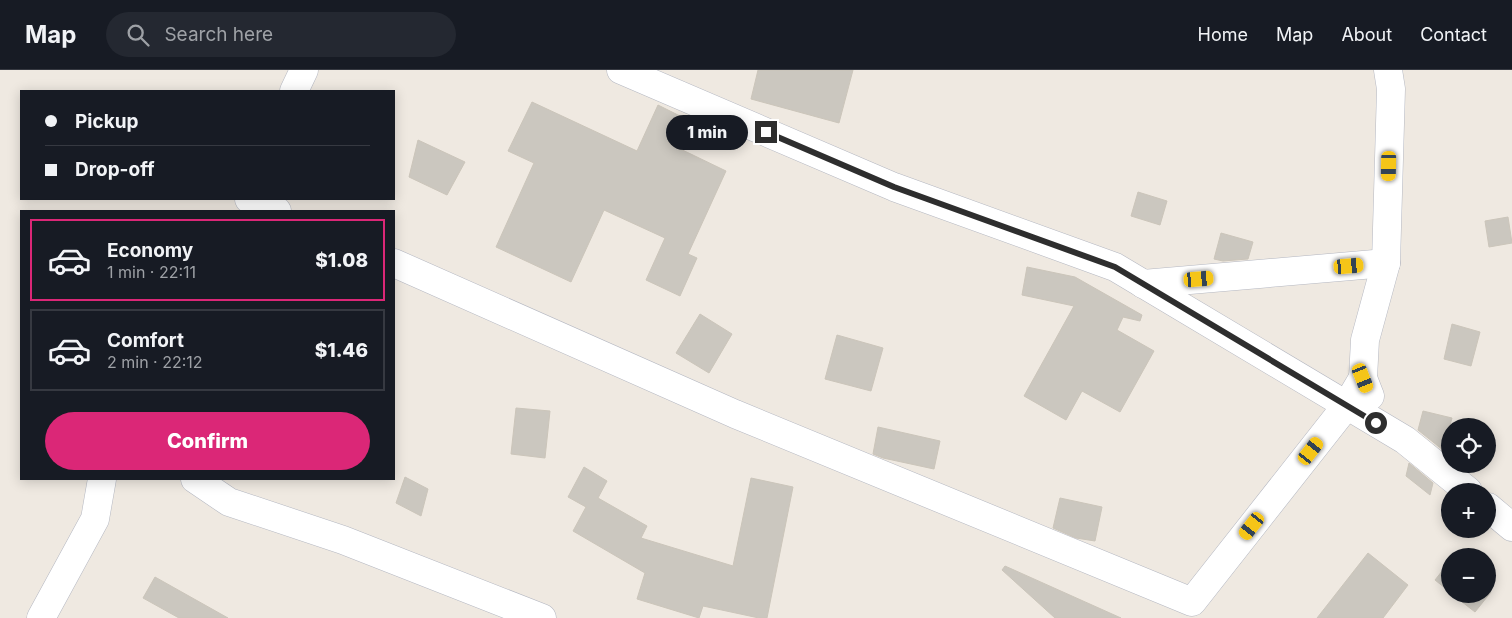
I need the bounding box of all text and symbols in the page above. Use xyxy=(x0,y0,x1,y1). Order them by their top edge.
search box xyxy=(106,12,456,57)
text: Map xyxy=(25,20,76,49)
icon: search xyxy=(124,21,152,49)
text: Search here xyxy=(164,23,273,46)
text: Home xyxy=(1198,24,1248,45)
text: Map xyxy=(1276,24,1313,45)
text: About xyxy=(1341,24,1392,45)
text: Contact xyxy=(1420,24,1487,45)
text: Pickup xyxy=(75,110,138,133)
callout: 1 min xyxy=(666,114,748,150)
route end xyxy=(755,121,777,143)
text: 1 min xyxy=(687,122,727,142)
car xyxy=(1381,151,1396,181)
text: Drop-off xyxy=(75,158,155,181)
icon: car xyxy=(47,238,92,283)
text: Economy xyxy=(107,239,193,262)
text: $1.08 xyxy=(315,249,368,272)
car xyxy=(1333,257,1364,275)
text: 1 min · 22:11 xyxy=(107,262,196,282)
car xyxy=(1183,270,1214,288)
icon: car xyxy=(47,328,92,373)
text: Comfort xyxy=(107,329,184,352)
text: $1.46 xyxy=(315,339,368,362)
text: 2 min · 22:12 xyxy=(107,352,203,372)
car xyxy=(1350,361,1375,395)
button: Confirm xyxy=(45,412,370,470)
route start xyxy=(1365,412,1387,434)
map controls xyxy=(1441,418,1496,603)
button: locate xyxy=(1441,418,1496,473)
car xyxy=(1295,435,1326,467)
button: + xyxy=(1441,483,1496,538)
car xyxy=(1236,510,1267,542)
button: − xyxy=(1441,548,1496,603)

